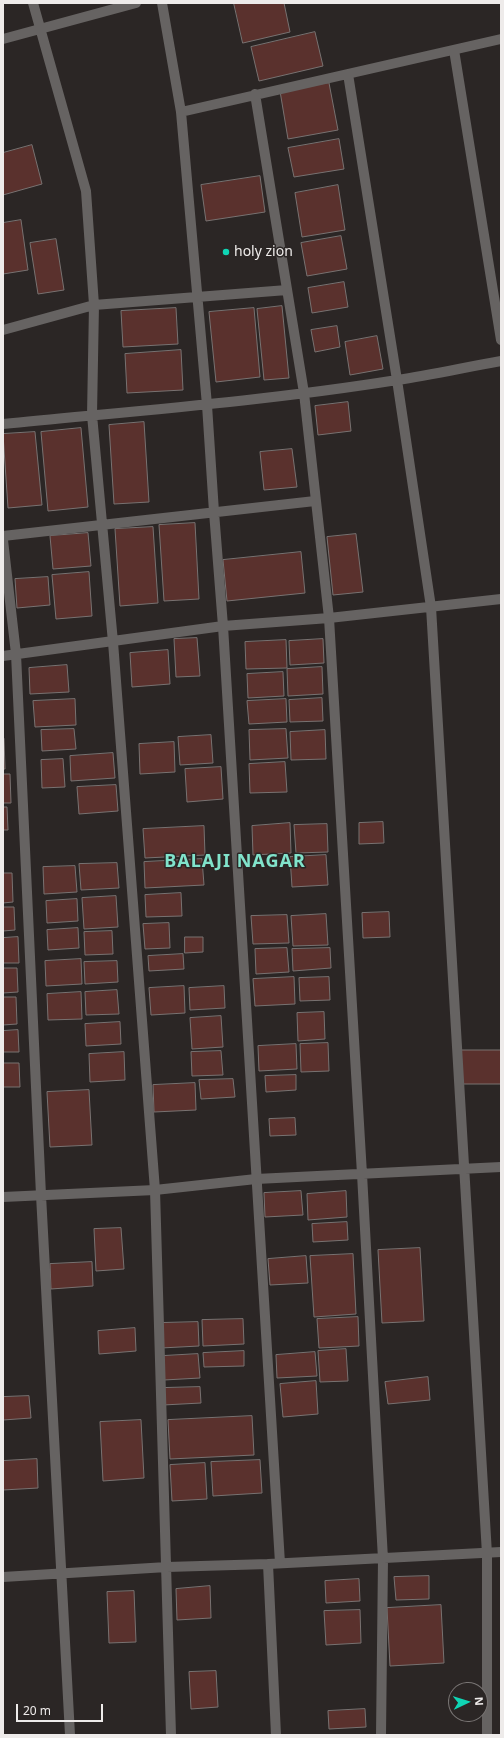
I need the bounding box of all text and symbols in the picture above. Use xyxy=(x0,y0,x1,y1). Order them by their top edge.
place label: holy zion xyxy=(234,244,293,260)
marker: holy zion xyxy=(221,247,231,257)
district label: BALAJI NAGAR xyxy=(164,851,306,873)
north arrow xyxy=(448,1682,488,1722)
scale bar xyxy=(18,1696,105,1722)
text: N xyxy=(472,1696,487,1706)
text: 20 m xyxy=(23,1702,51,1719)

